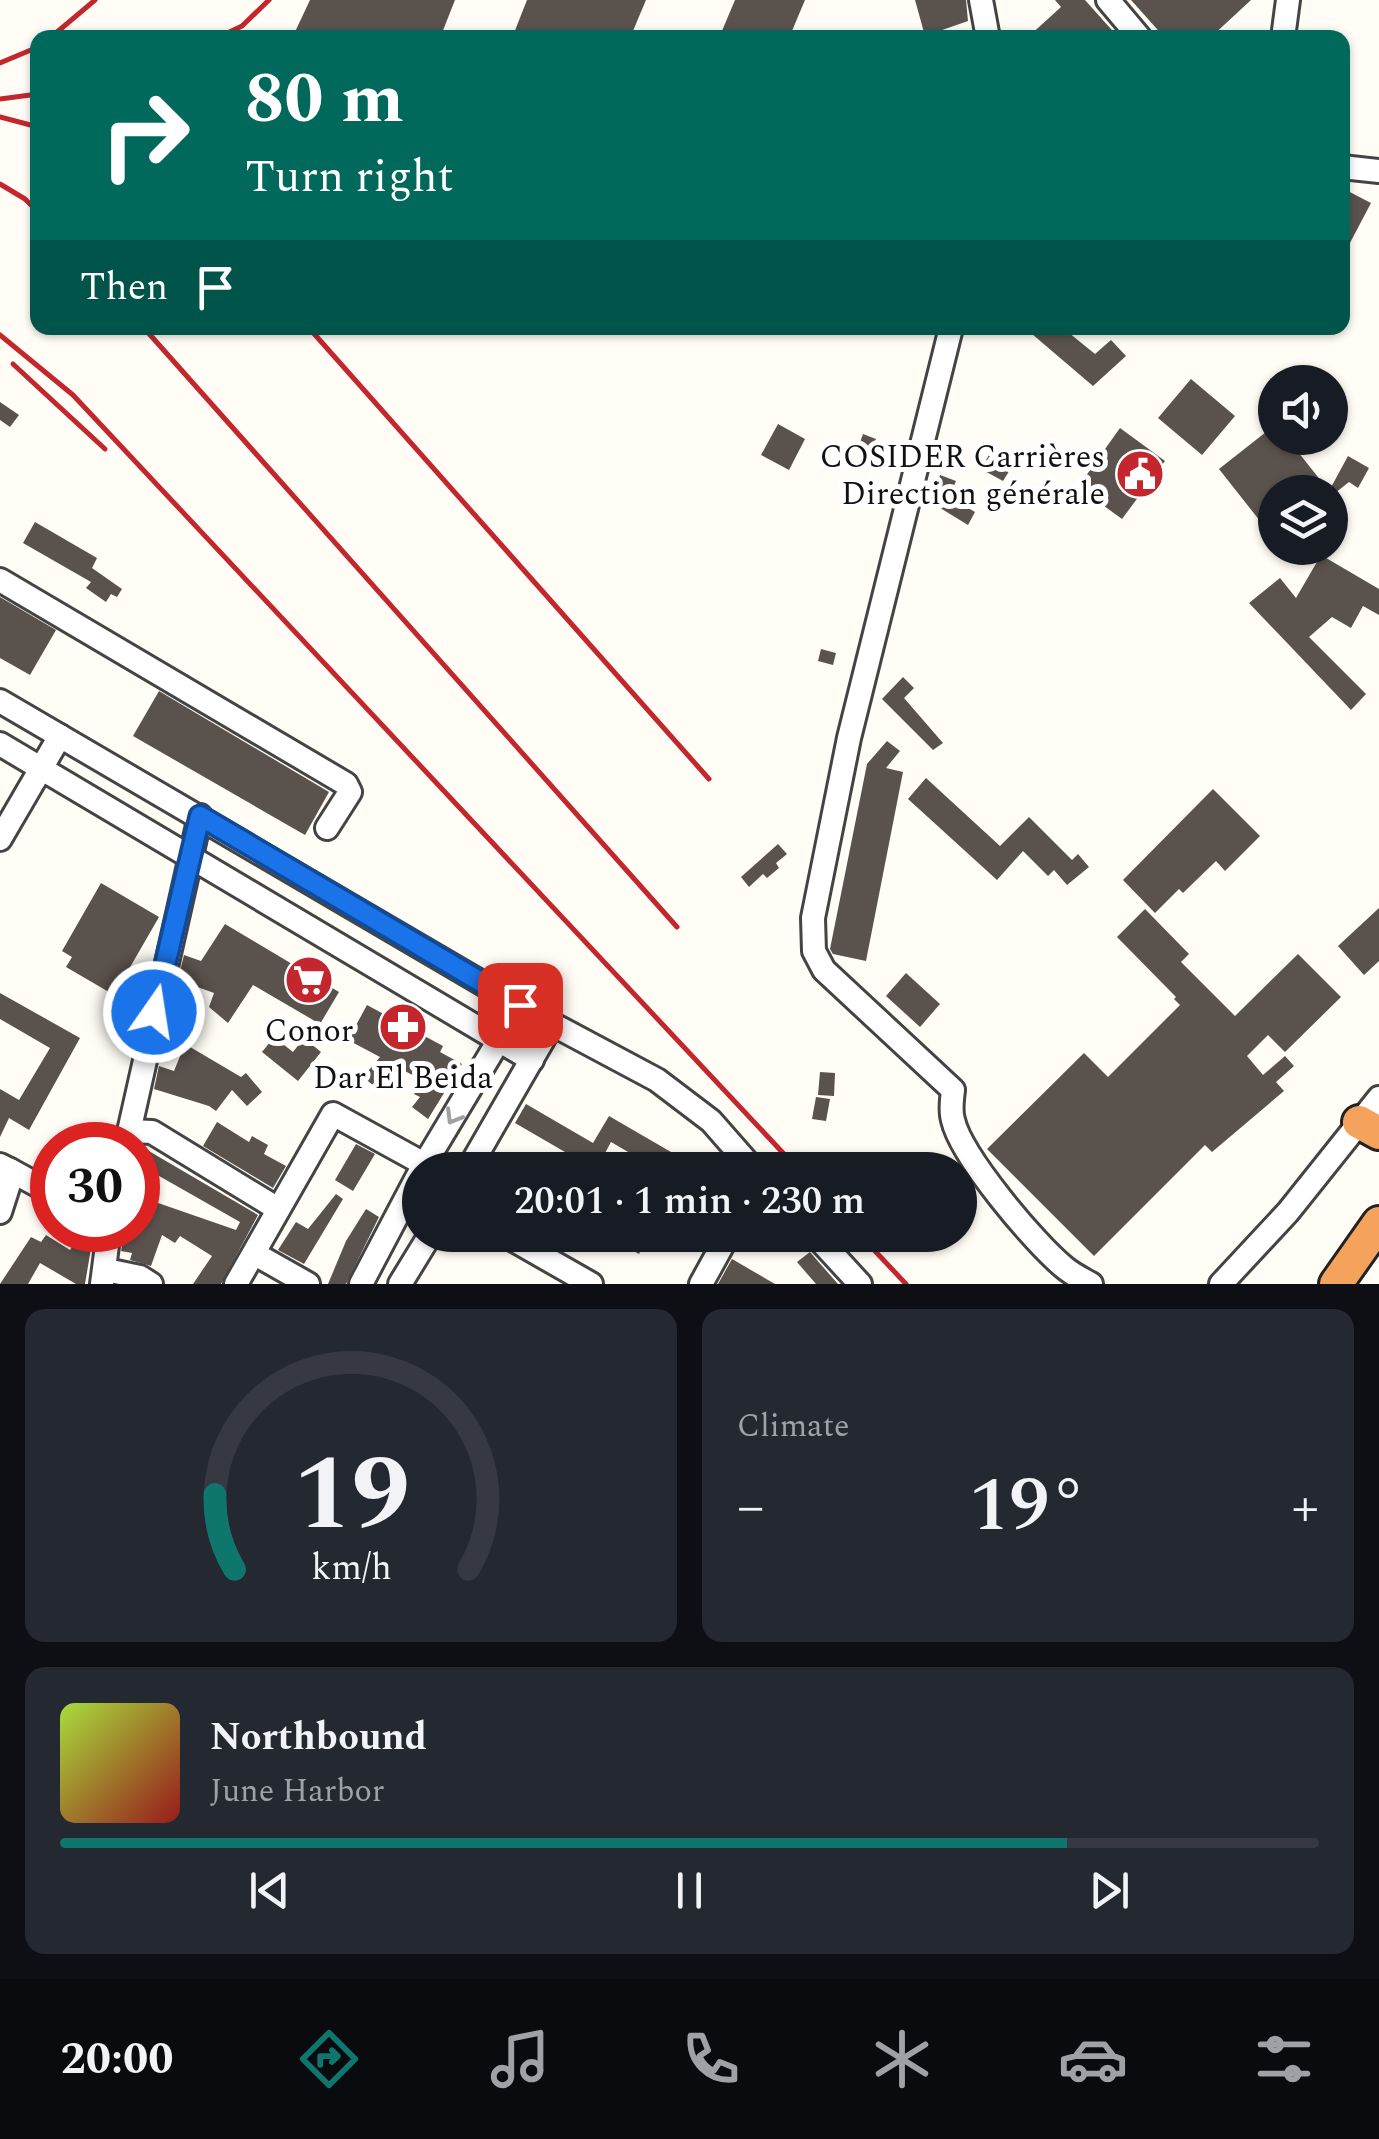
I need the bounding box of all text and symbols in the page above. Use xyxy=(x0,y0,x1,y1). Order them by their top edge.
text: 80 m xyxy=(245,47,404,153)
icon: right xyxy=(80,70,210,200)
text: Turn right xyxy=(245,143,454,212)
text: Then xyxy=(80,259,168,317)
icon: arrive xyxy=(188,260,243,315)
map controls xyxy=(1258,365,1348,565)
button: sound xyxy=(1258,365,1348,455)
place label: COSIDER Carrières Direction générale xyxy=(820,433,1105,519)
public building icon: COSIDER Carrières Direction générale xyxy=(1114,448,1166,500)
button: layers xyxy=(1258,475,1348,565)
supermarket icon: Conor xyxy=(283,954,335,1006)
position arrow xyxy=(102,960,206,1064)
pin xyxy=(478,963,563,1048)
icon: arrive xyxy=(493,978,548,1033)
pharmacy icon: Dar El Beida xyxy=(377,1001,429,1053)
place label: Conor xyxy=(264,1007,354,1056)
place label: Dar El Beida xyxy=(313,1054,493,1103)
one-way arrow xyxy=(446,1106,465,1124)
speed limit sign: 30 xyxy=(30,1122,160,1252)
text: 20:01 · 1 min · 230 m xyxy=(514,1173,865,1231)
text: Climate xyxy=(737,1402,849,1451)
text: 19 xyxy=(293,1417,409,1575)
text: 19° xyxy=(969,1450,1087,1564)
text: − xyxy=(737,1466,765,1549)
text: + xyxy=(1291,1466,1319,1549)
text: km/h xyxy=(311,1541,391,1596)
text: Northbound xyxy=(210,1709,427,1767)
text: June Harbor xyxy=(210,1767,385,1816)
icon: previous xyxy=(242,1863,297,1918)
icon: pause xyxy=(662,1863,717,1918)
icon: next xyxy=(1082,1863,1137,1918)
icon: directions xyxy=(294,2024,364,2094)
icon: music xyxy=(485,2024,555,2094)
icon: phone xyxy=(676,2024,746,2094)
icon: climate xyxy=(867,2024,937,2094)
icon: car xyxy=(1058,2024,1128,2094)
icon: filters xyxy=(1249,2024,1319,2094)
text: 20:00 xyxy=(60,2025,173,2094)

